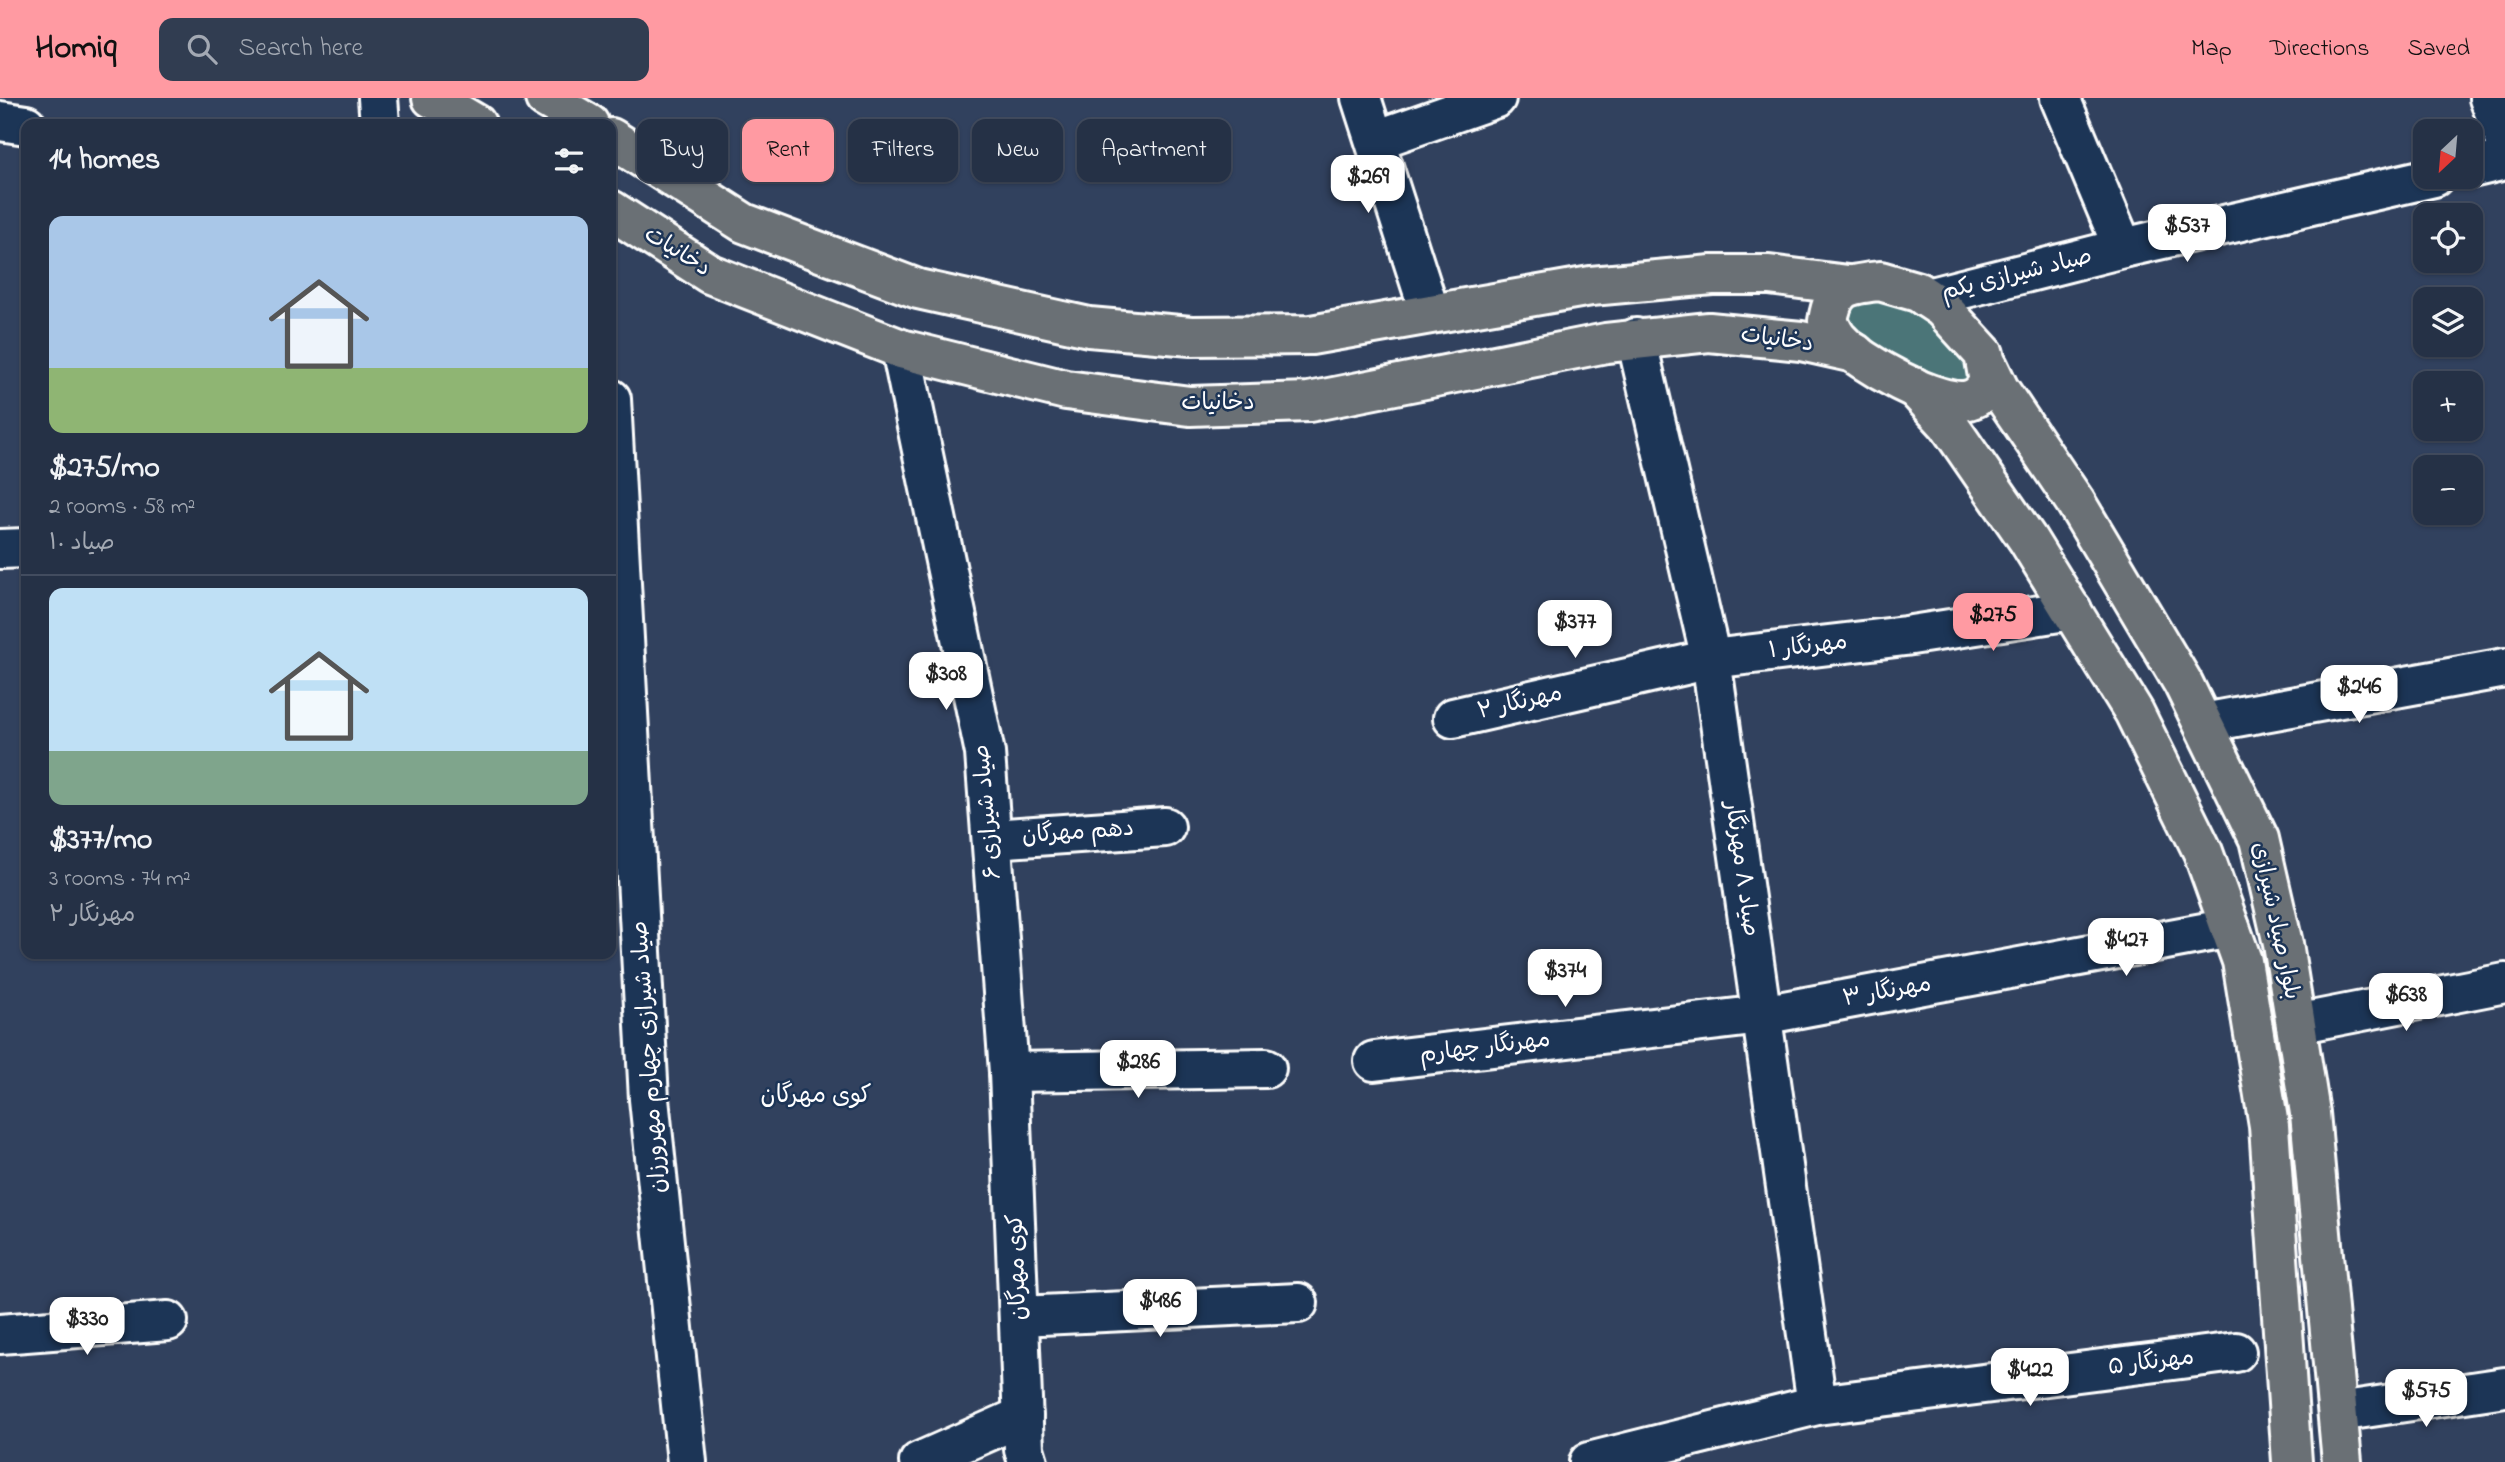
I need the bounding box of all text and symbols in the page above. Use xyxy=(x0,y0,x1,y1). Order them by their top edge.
search box xyxy=(159,18,649,81)
text: Homiq xyxy=(35,25,117,73)
icon: search xyxy=(183,30,221,68)
text: Search here xyxy=(239,30,363,68)
text: Map xyxy=(2191,32,2232,67)
text: Directions xyxy=(2270,32,2369,67)
text: Saved xyxy=(2407,32,2470,67)
chip: Buy xyxy=(637,119,728,182)
chip: Rent xyxy=(742,119,834,182)
chip: Filters xyxy=(848,119,958,182)
chip: New xyxy=(972,119,1063,182)
chip: Apartment xyxy=(1077,119,1231,182)
north arrow xyxy=(2413,119,2483,189)
map controls xyxy=(2413,119,2483,525)
text: 14 homes xyxy=(49,139,160,183)
icon: filters xyxy=(550,142,588,180)
pin: $269 xyxy=(1327,156,1409,215)
text: $269 xyxy=(1347,161,1389,194)
button: locate xyxy=(2413,203,2483,273)
pin: $537 xyxy=(2146,204,2228,264)
text: $537 xyxy=(2164,210,2210,243)
street label: دخانیات xyxy=(637,219,717,285)
street label: صیاد شیرازی یکم xyxy=(1938,240,2096,310)
icon: home xyxy=(256,261,382,387)
button: layers xyxy=(2413,287,2483,357)
street label: دخانیات xyxy=(1738,319,1816,361)
button: + xyxy=(2413,371,2483,441)
street label: دخانیات xyxy=(1181,387,1255,420)
text: $275/mo xyxy=(49,447,160,491)
button: − xyxy=(2413,455,2483,525)
text: 2 rooms · 58 m² xyxy=(49,491,195,524)
text: ۱۰ صیاد xyxy=(49,527,115,560)
pin: $275 xyxy=(1952,594,2034,653)
text: $275 xyxy=(1969,599,2017,632)
pin: $377 xyxy=(1534,601,1616,660)
text: $377 xyxy=(1554,606,1596,639)
street label: ۱ مهرنگار xyxy=(1767,626,1849,668)
icon: home xyxy=(256,633,382,759)
pin: $308 xyxy=(905,652,987,712)
text: $308 xyxy=(925,658,967,691)
pin: $246 xyxy=(2318,666,2400,725)
text: $246 xyxy=(2337,671,2381,704)
street label: مهرنگار ۲ xyxy=(1474,677,1566,729)
street label: ۶ صیاد شیرازی xyxy=(966,743,1010,881)
street label: صیاد ۸ مهرنگار xyxy=(1715,797,1767,939)
street label: دهم مهرگان xyxy=(1021,813,1135,853)
text: $377/mo xyxy=(49,819,152,863)
street label: بلوار صیاد شیرازی xyxy=(2242,839,2308,1003)
text: 3 rooms · 74 m² xyxy=(49,863,191,896)
text: مهرنگار ۲ xyxy=(49,899,135,932)
pin: $427 xyxy=(2085,918,2167,978)
street label: صیاد شیرازی چهارم مهرورزان xyxy=(624,920,676,1194)
text: $427 xyxy=(2104,924,2148,957)
pin: $374 xyxy=(1524,950,1606,1009)
text: $374 xyxy=(1544,955,1586,988)
street label: مهرنگار ۳ xyxy=(1840,968,1934,1016)
pin: $638 xyxy=(2365,974,2447,1033)
text: $638 xyxy=(2385,979,2427,1012)
street label: مهرنگار چهارم xyxy=(1418,1024,1552,1072)
pin: $286 xyxy=(1097,1040,1179,1100)
text: $286 xyxy=(1116,1046,1160,1079)
district label: کوی مهرگان xyxy=(761,1079,871,1114)
street label: کوی مهرگان xyxy=(1000,1213,1036,1321)
pin: $486 xyxy=(1119,1280,1201,1339)
text: $486 xyxy=(1139,1285,1181,1318)
pin: $330 xyxy=(46,1298,128,1357)
text: $330 xyxy=(66,1303,108,1336)
street label: ۵ مهرنگار xyxy=(2106,1341,2196,1385)
pin: $422 xyxy=(1989,1348,2071,1408)
text: $422 xyxy=(2007,1354,2053,1387)
pin: $575 xyxy=(2385,1370,2467,1429)
text: $575 xyxy=(2401,1375,2451,1408)

